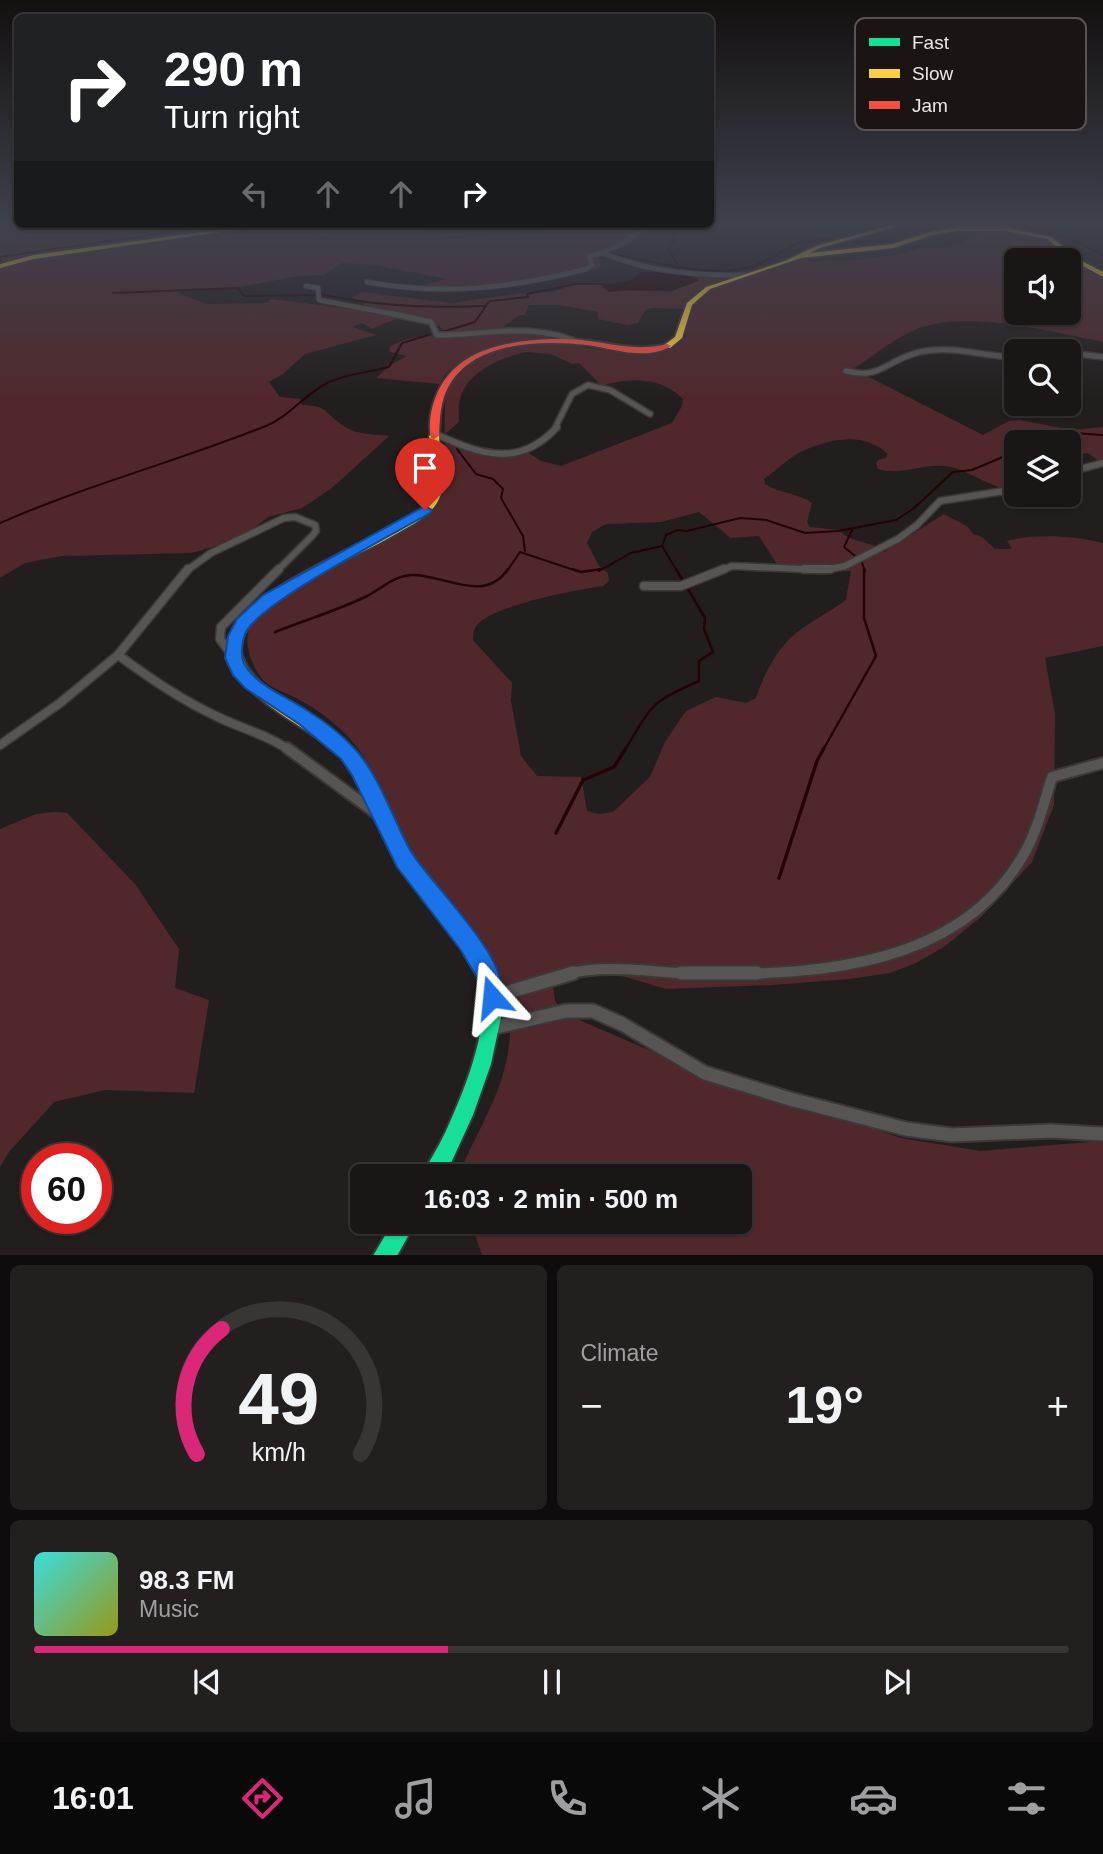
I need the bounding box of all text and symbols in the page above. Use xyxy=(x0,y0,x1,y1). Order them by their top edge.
legend xyxy=(855,18,1086,130)
text: Fast xyxy=(912,32,950,53)
icon: right xyxy=(49,42,140,133)
text: 290 m xyxy=(164,42,303,96)
text: Slow xyxy=(912,63,953,84)
text: Jam xyxy=(912,95,948,116)
text: Turn right xyxy=(164,99,300,135)
icon: left xyxy=(236,175,274,213)
icon: ahead xyxy=(309,175,347,213)
icon: ahead xyxy=(382,175,420,213)
icon: right xyxy=(455,175,493,213)
map controls xyxy=(1004,248,1081,507)
button: sound xyxy=(1004,248,1081,325)
button: search xyxy=(1004,339,1081,416)
button: layers xyxy=(1004,430,1081,507)
pin xyxy=(395,438,455,510)
icon: arrive xyxy=(406,449,444,487)
position arrow xyxy=(455,960,529,1034)
speed limit sign: 60 xyxy=(21,1143,112,1234)
text: 16:03 · 2 min · 500 m xyxy=(424,1184,678,1214)
text: Climate xyxy=(581,1340,658,1366)
text: 49 xyxy=(238,1358,319,1439)
text: 19° xyxy=(785,1376,864,1434)
text: − xyxy=(581,1385,603,1427)
text: + xyxy=(1047,1385,1069,1427)
text: km/h xyxy=(251,1437,305,1465)
text: 98.3 FM xyxy=(139,1565,234,1595)
text: Music xyxy=(139,1596,199,1622)
icon: previous xyxy=(188,1663,226,1701)
icon: pause xyxy=(533,1663,571,1701)
icon: next xyxy=(878,1663,916,1701)
icon: directions xyxy=(238,1774,287,1823)
icon: music xyxy=(391,1774,440,1823)
icon: phone xyxy=(543,1774,592,1823)
icon: climate xyxy=(696,1774,745,1823)
icon: car xyxy=(849,1774,898,1823)
icon: filters xyxy=(1002,1774,1051,1823)
text: 16:01 xyxy=(52,1780,134,1816)

